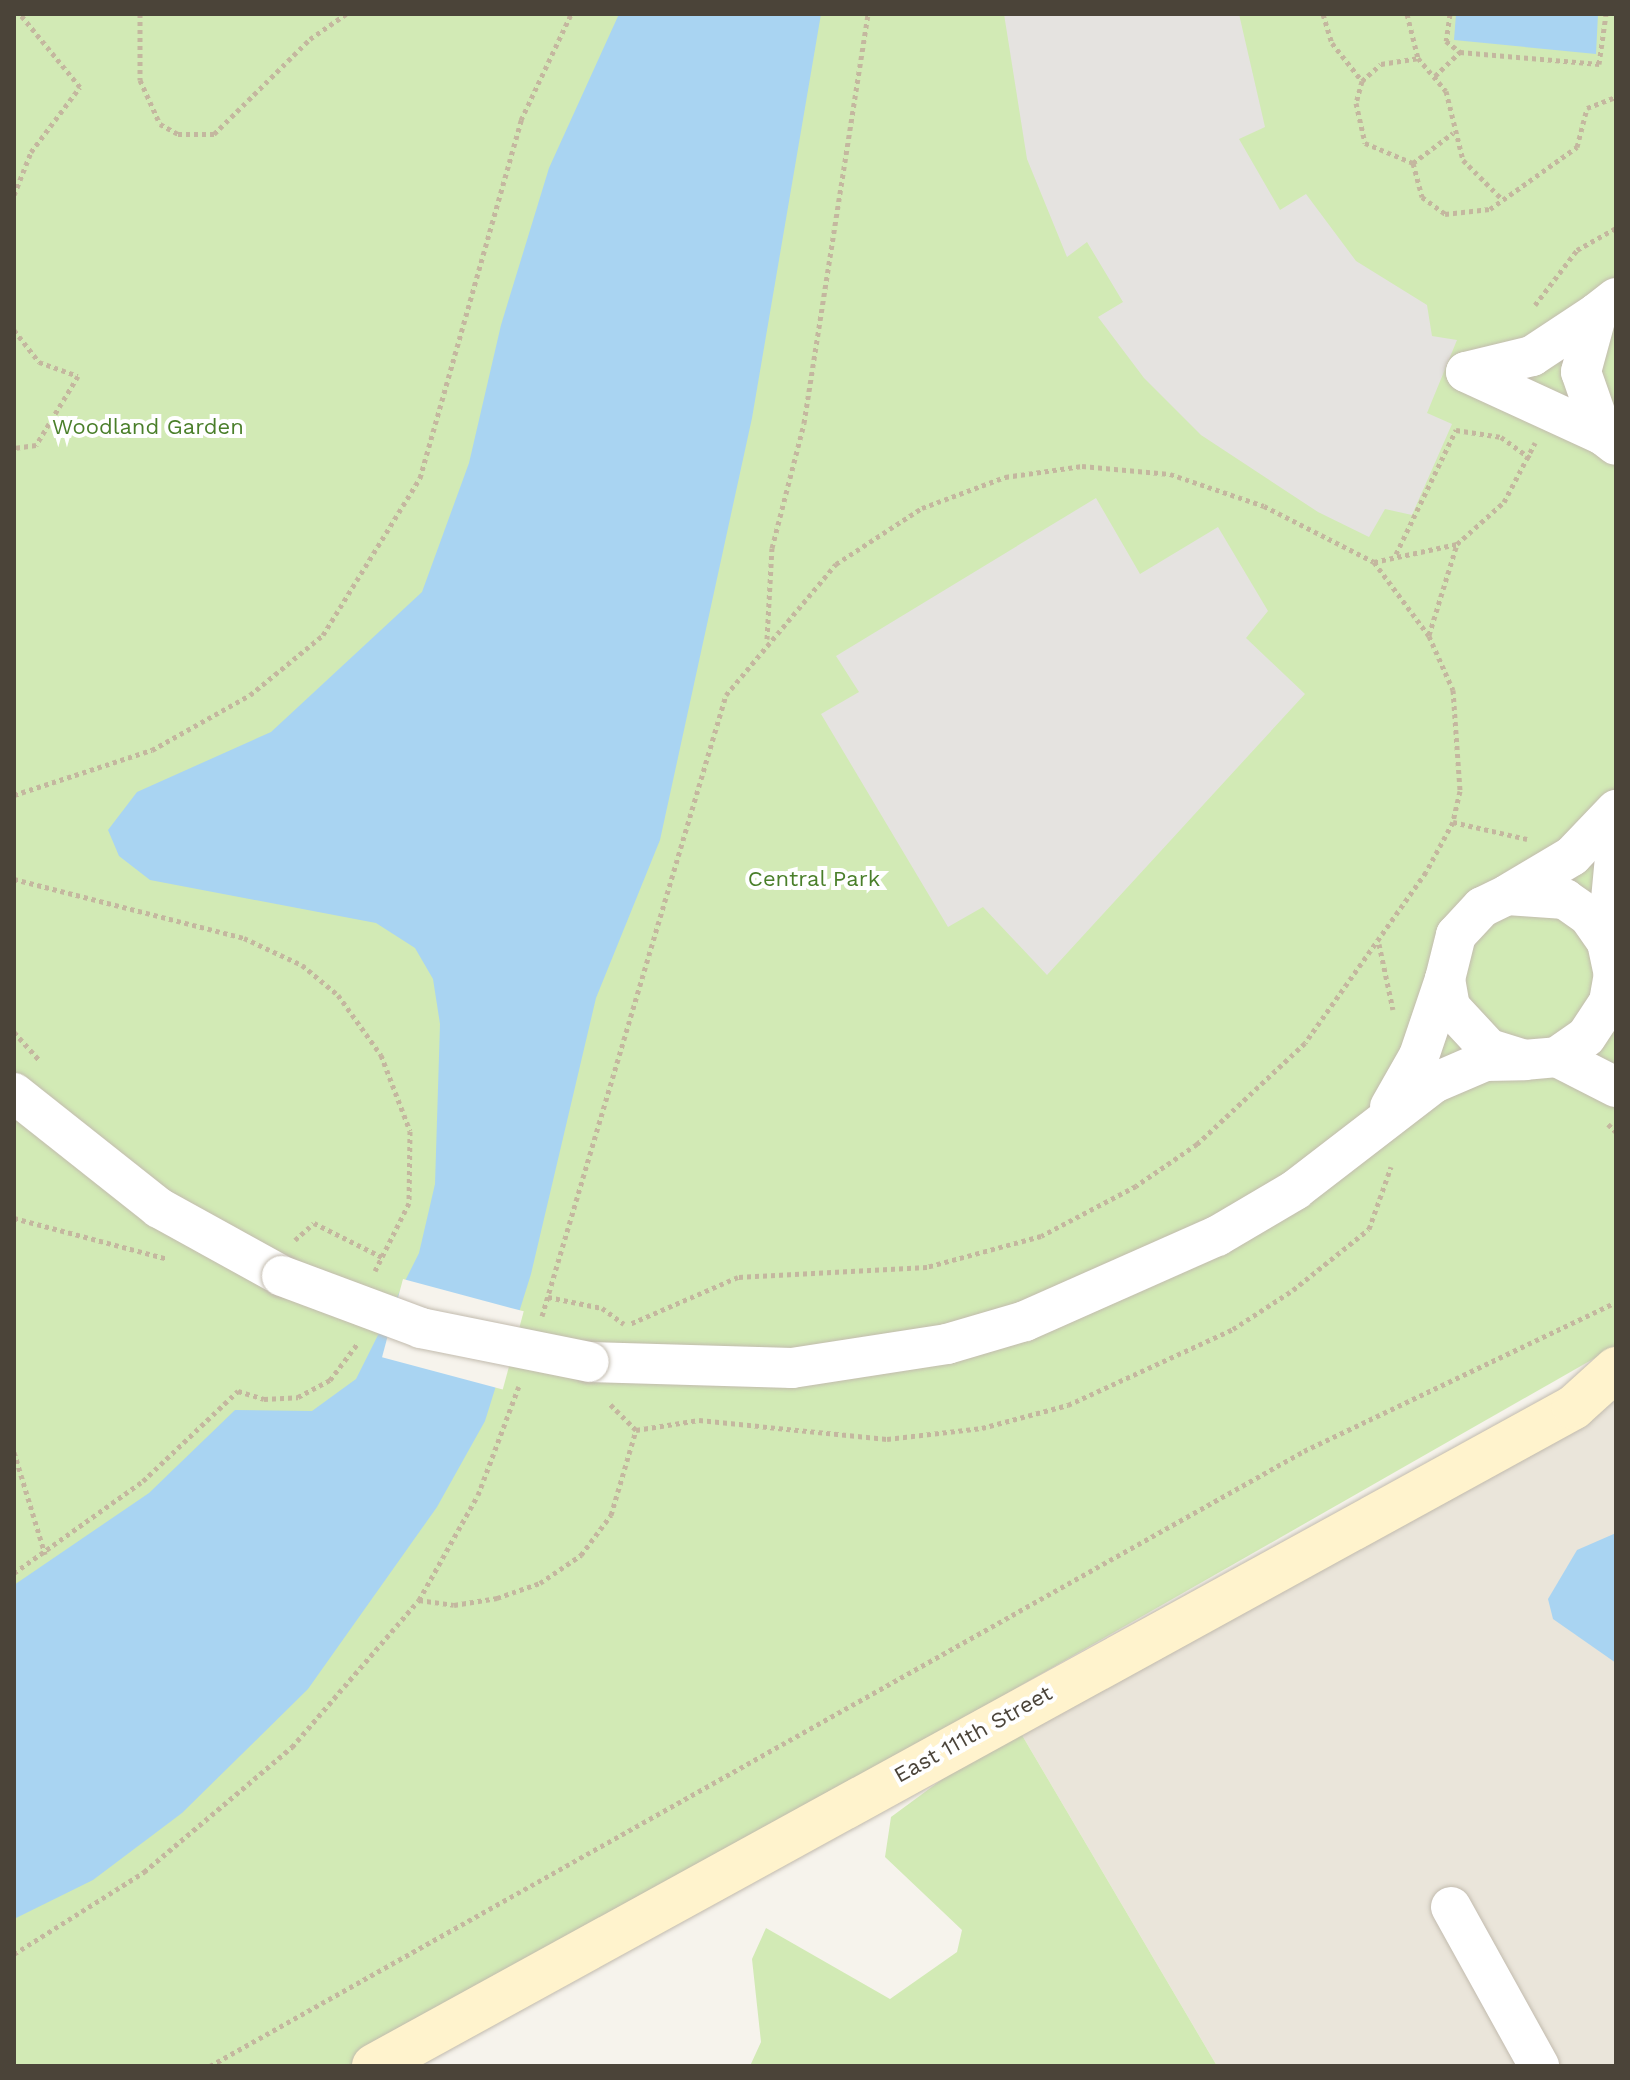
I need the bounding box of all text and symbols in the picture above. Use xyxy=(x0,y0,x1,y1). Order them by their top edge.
park label: Woodland Garden xyxy=(52,414,244,440)
park label: Central Park xyxy=(747,866,881,892)
street label: East 111th Street xyxy=(889,1680,1057,1788)

